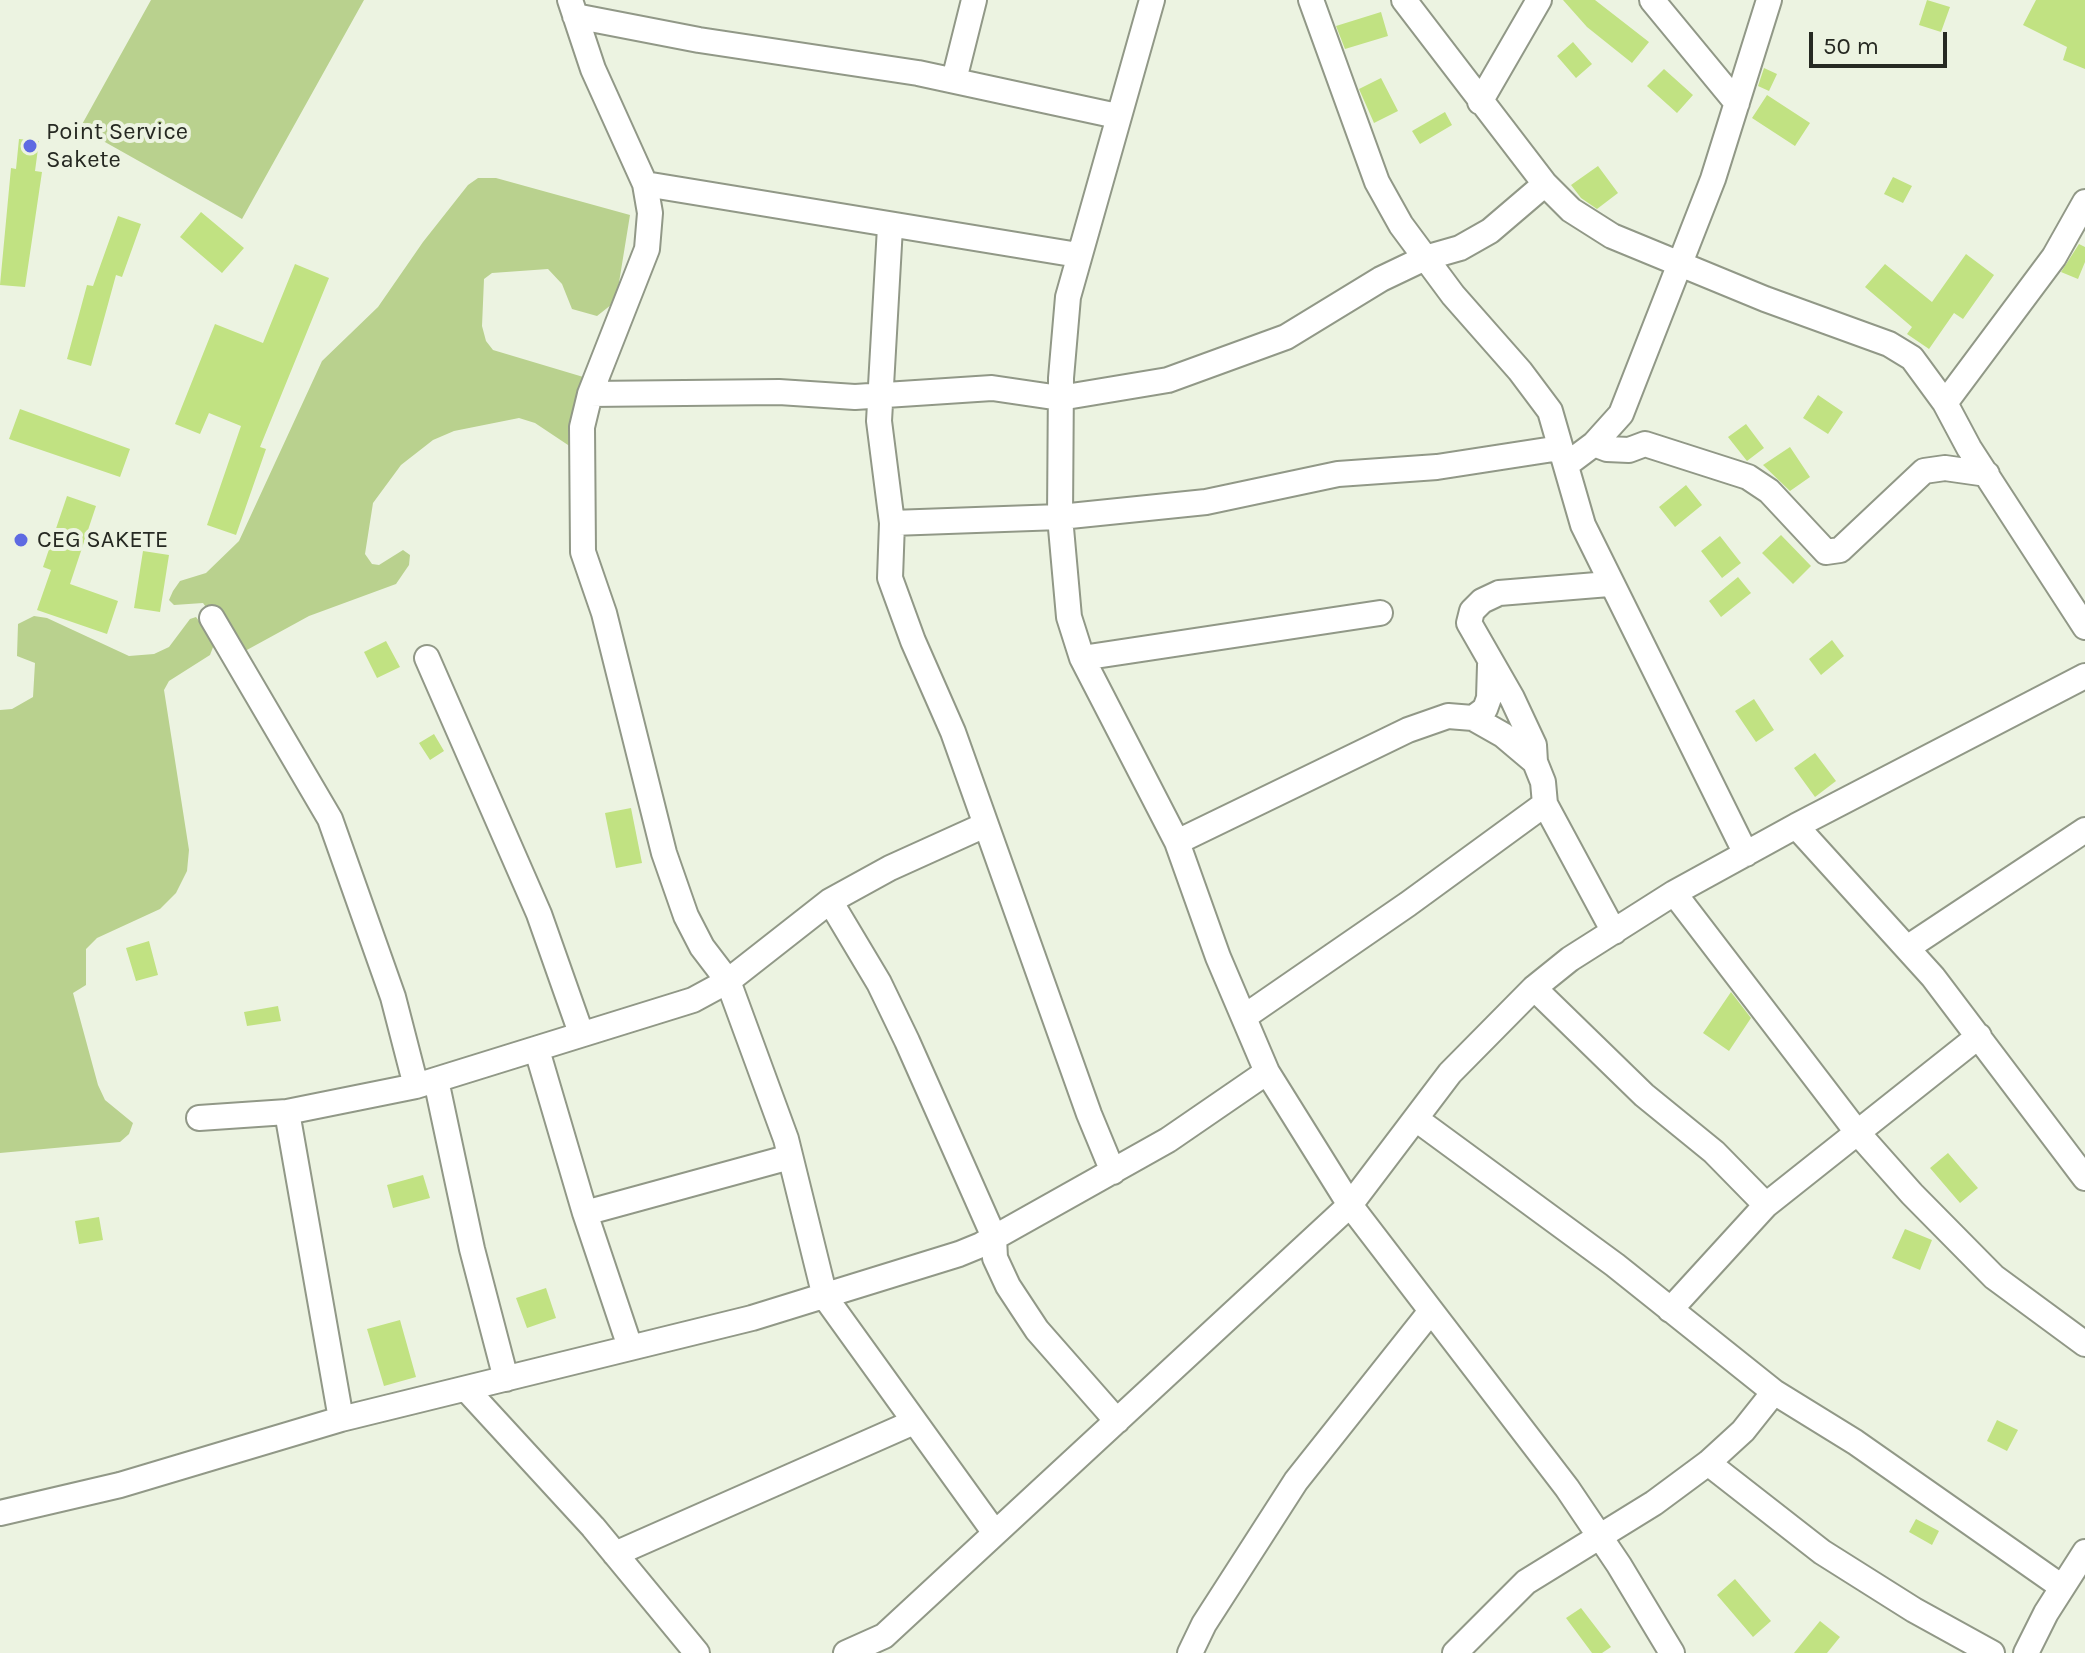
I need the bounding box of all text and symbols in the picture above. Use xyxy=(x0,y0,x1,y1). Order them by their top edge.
scale bar xyxy=(1813,16,1951,66)
text: 50 m xyxy=(1823,32,1879,60)
place label: Point Service Sakete xyxy=(46,118,188,174)
marker: Point Service Sakete xyxy=(21,137,39,155)
place label: CEG SAKETE xyxy=(37,526,168,554)
marker: CEG SAKETE xyxy=(12,531,30,549)

